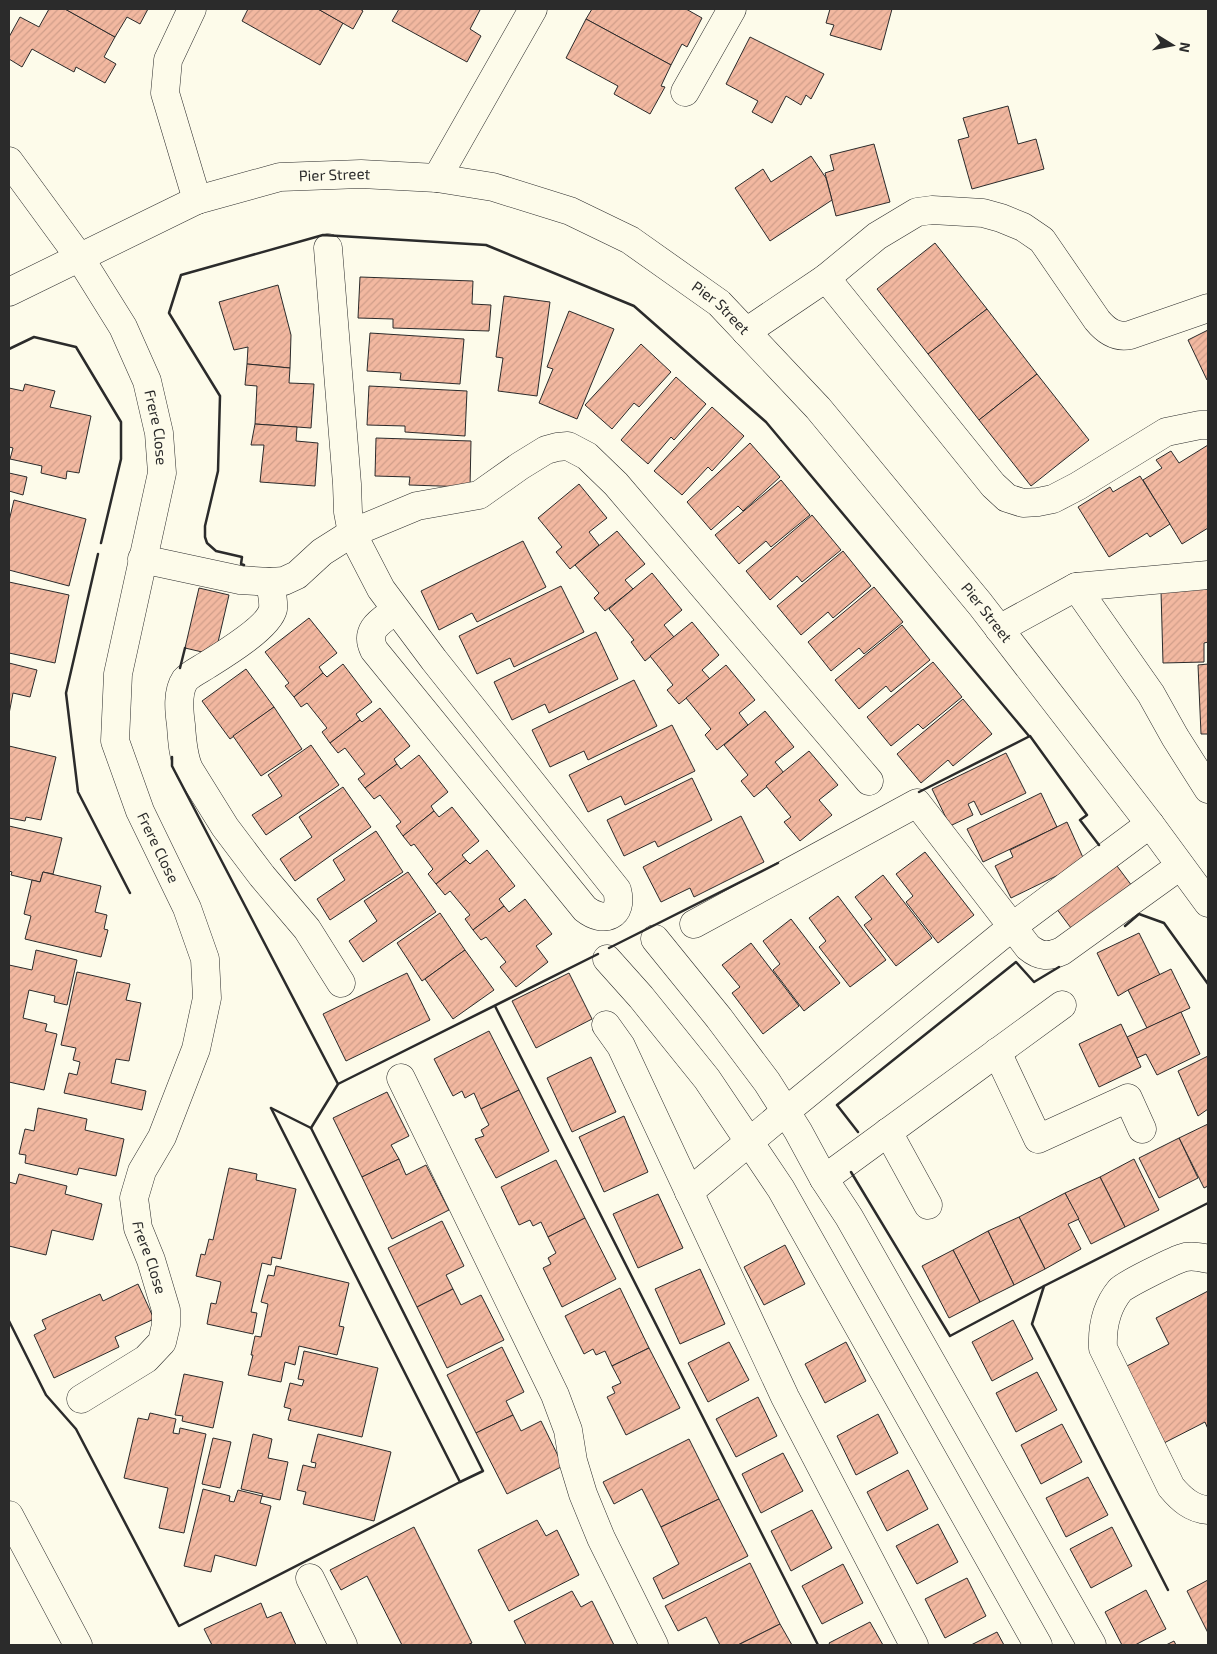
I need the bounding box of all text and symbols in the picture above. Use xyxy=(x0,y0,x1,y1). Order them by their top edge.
north arrow xyxy=(1147,20,1197,70)
text: N xyxy=(1176,41,1195,54)
street label: Pier Street xyxy=(298,164,371,184)
street label: Pier Street xyxy=(689,277,754,338)
street label: Frere Close xyxy=(141,388,171,466)
street label: Pier Street xyxy=(958,578,1017,646)
street label: Frere Close xyxy=(134,809,183,885)
street label: Frere Close xyxy=(129,1220,171,1296)

